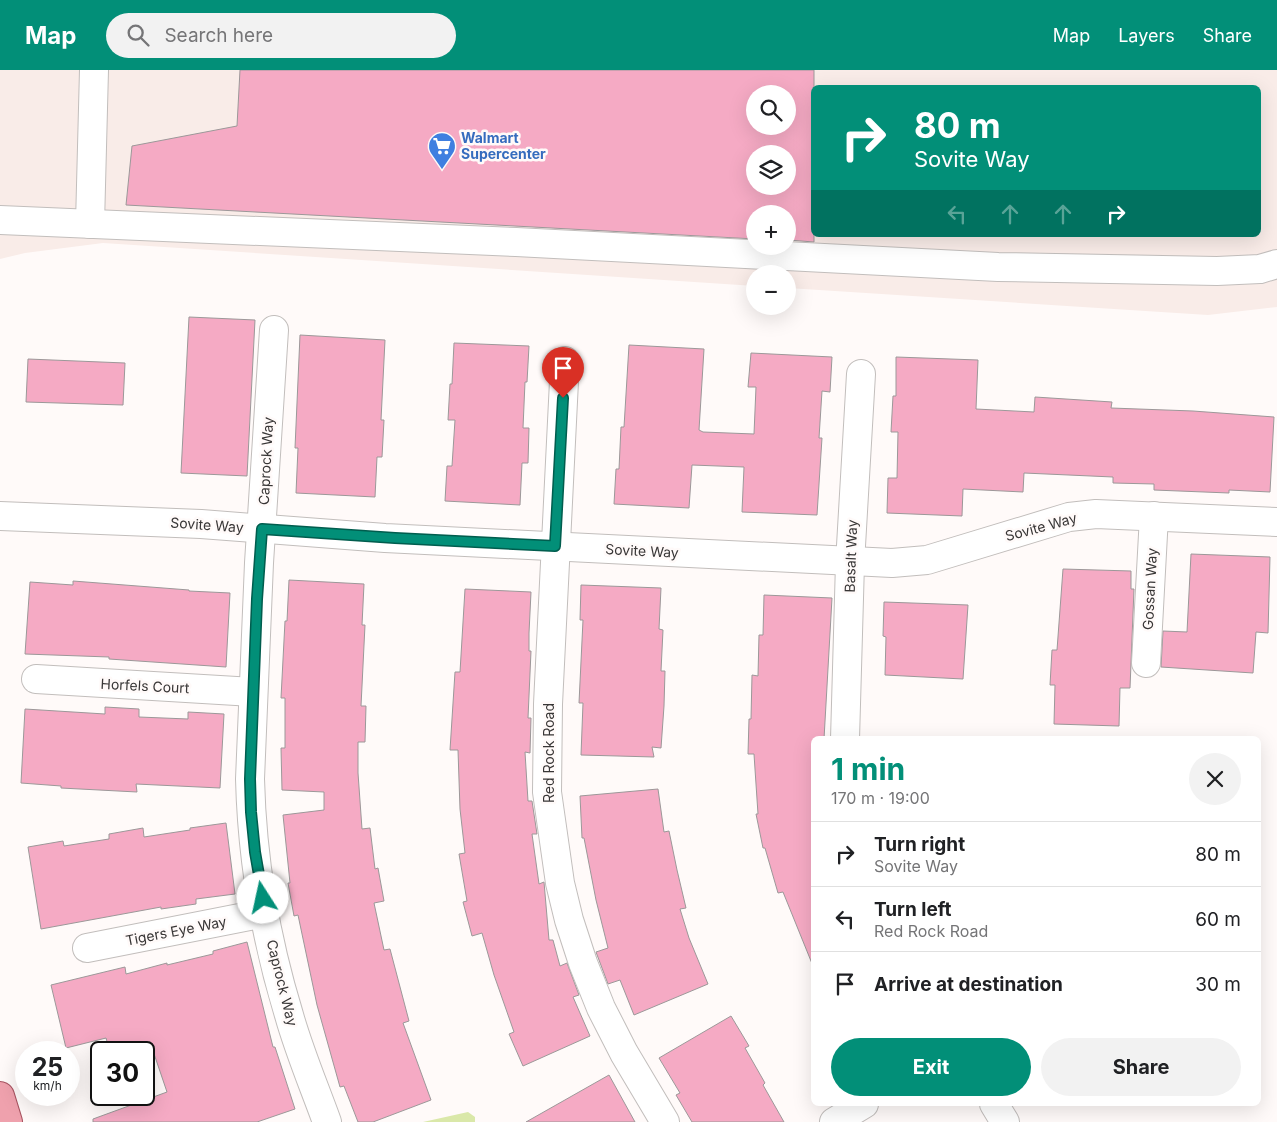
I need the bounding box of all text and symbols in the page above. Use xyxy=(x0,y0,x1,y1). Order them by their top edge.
search box xyxy=(106,13,456,58)
text: Map xyxy=(25,21,76,50)
icon: search xyxy=(124,21,152,49)
text: Search here xyxy=(164,24,273,47)
text: Map xyxy=(1053,25,1090,46)
text: Layers xyxy=(1118,25,1175,46)
text: Share xyxy=(1203,25,1252,46)
map controls xyxy=(746,85,796,315)
button: search xyxy=(746,85,796,135)
text: 80 m xyxy=(914,104,1001,146)
icon: right xyxy=(831,105,896,170)
place label: Walmart Supercenter xyxy=(461,129,546,162)
supermarket icon: Walmart Supercenter xyxy=(427,131,457,170)
button: layers xyxy=(746,145,796,195)
text: Sovite Way xyxy=(914,146,1030,172)
icon: left xyxy=(943,200,971,228)
icon: ahead xyxy=(996,200,1024,228)
icon: ahead xyxy=(1049,200,1077,228)
icon: right xyxy=(1102,200,1130,228)
button: + xyxy=(746,205,796,255)
button: − xyxy=(746,265,796,315)
pin xyxy=(542,347,584,398)
icon: arrive xyxy=(549,354,577,382)
street label: Caprock Way xyxy=(255,416,276,506)
street label: Sovite Way xyxy=(1003,509,1079,544)
street label: Sovite Way xyxy=(170,513,244,536)
street label: Basalt Way xyxy=(841,519,860,593)
street label: Sovite Way xyxy=(605,540,679,561)
street label: Gossan Way xyxy=(1139,547,1160,631)
street label: Horfels Court xyxy=(100,675,190,696)
street label: Red Rock Road xyxy=(540,703,557,803)
text: 1 min xyxy=(831,751,905,787)
button: close xyxy=(1189,753,1241,805)
text: 170 m · 19:00 xyxy=(831,788,930,808)
text: Turn right xyxy=(874,833,965,856)
icon: right xyxy=(831,840,859,868)
text: 80 m xyxy=(1195,843,1241,866)
text: Sovite Way xyxy=(874,856,958,876)
position arrow xyxy=(236,871,288,923)
text: Turn left xyxy=(874,898,952,921)
icon: left xyxy=(831,905,859,933)
text: 60 m xyxy=(1195,908,1241,931)
street label: Tigers Eye Way xyxy=(124,912,228,949)
text: Red Rock Road xyxy=(874,921,988,941)
street label: Caprock Way xyxy=(264,938,301,1028)
icon: arrive xyxy=(831,970,859,998)
text: Arrive at destination xyxy=(874,973,1063,996)
text: 30 m xyxy=(1195,973,1241,996)
button: Exit xyxy=(831,1038,1031,1096)
button: Share xyxy=(1041,1038,1241,1096)
speed limit sign: 30 xyxy=(90,1041,155,1106)
text: 25 xyxy=(32,1052,63,1082)
text: km/h xyxy=(33,1078,62,1093)

